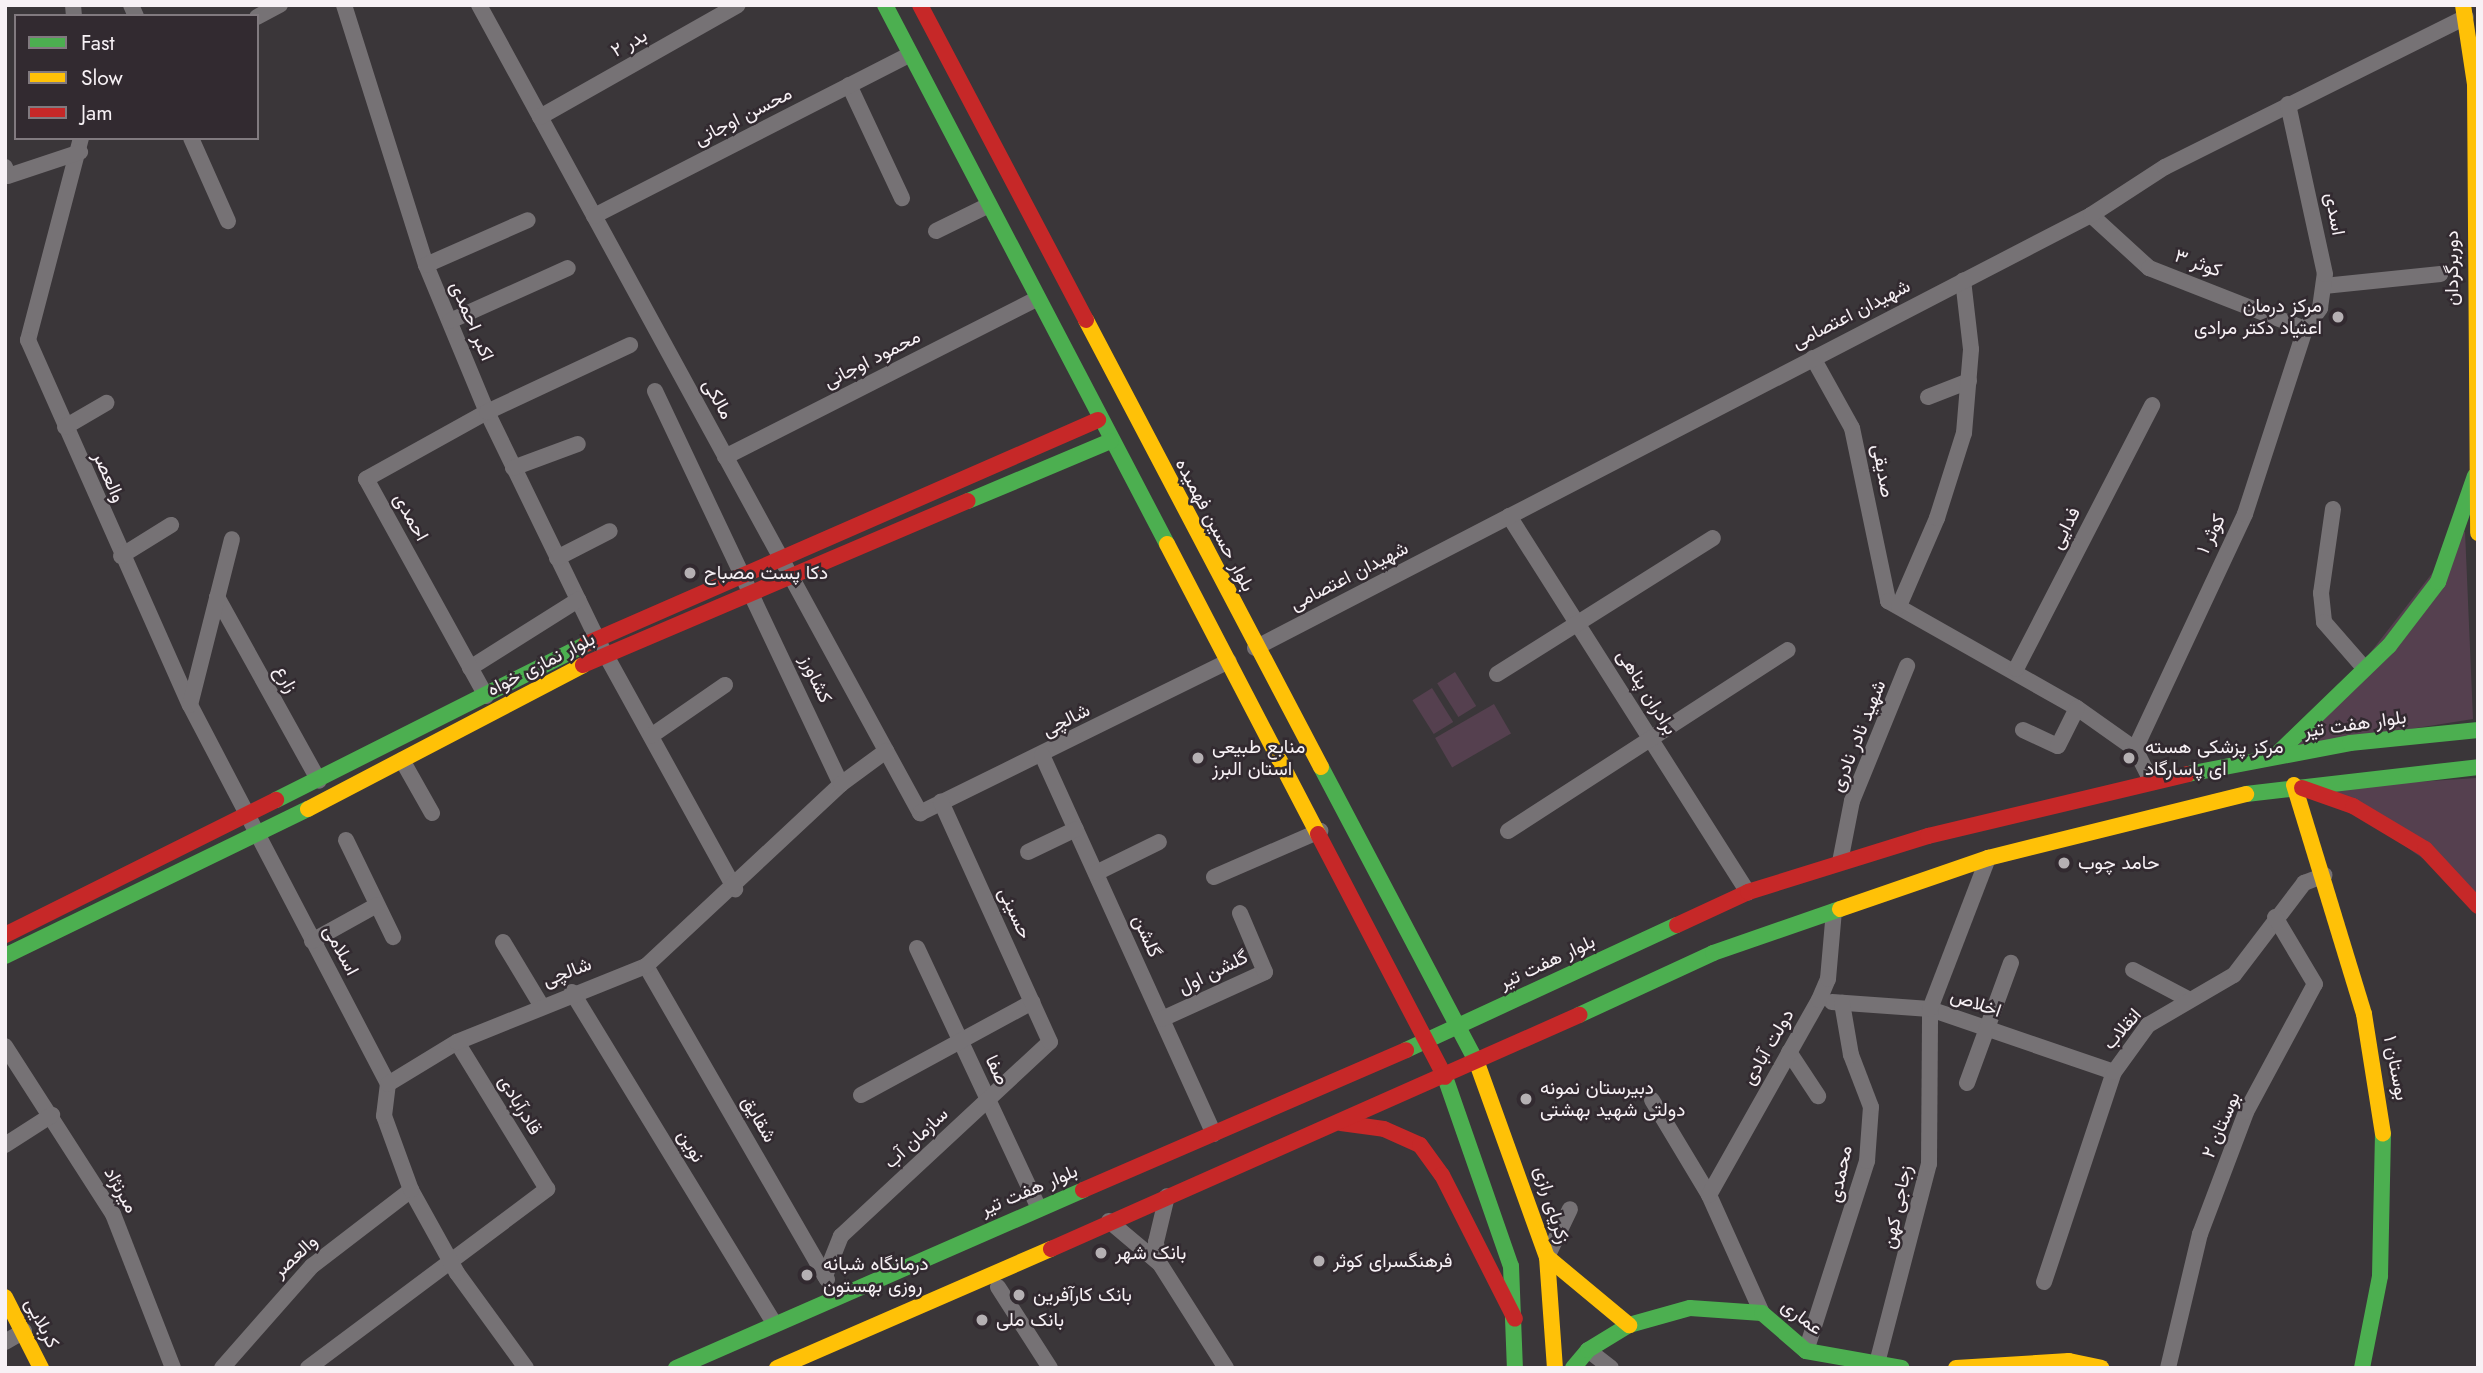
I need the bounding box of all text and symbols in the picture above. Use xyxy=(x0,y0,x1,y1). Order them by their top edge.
legend xyxy=(14,14,259,140)
street label: بدر ۲ xyxy=(607,24,651,62)
text: Fast xyxy=(81,28,114,58)
text: Slow xyxy=(81,63,123,93)
street label: محسن اوجانی xyxy=(690,82,796,150)
text: Jam xyxy=(81,98,113,128)
street label: اسدی xyxy=(2320,191,2350,237)
street label: دوربرگردان xyxy=(2441,230,2463,306)
street label: کوثر ۳ xyxy=(2171,244,2225,282)
street label: شهیدان اعتصامی xyxy=(1788,274,1914,354)
street label: اکبر احمدی xyxy=(445,278,499,364)
place label: مرکز درمان اعتیاد دکتر مرادی xyxy=(2194,295,2322,339)
marker: مرکز درمان اعتیاد دکتر مرادی xyxy=(2328,307,2348,327)
street label: محمود اوجانی xyxy=(820,325,924,393)
street label: مالکی xyxy=(698,375,738,423)
street label: صدیقی xyxy=(1867,443,1899,499)
street label: والعصر xyxy=(88,448,130,506)
street label: بلوار حسین فهمیده xyxy=(1170,455,1260,595)
street label: احمدی xyxy=(389,489,433,545)
street label: فدایی xyxy=(2045,503,2085,553)
street label: کوثر ۱ xyxy=(2192,510,2230,558)
street label: شهیدان اعتصامی xyxy=(1286,536,1412,616)
place label: دکا پست مصباح xyxy=(704,562,828,584)
marker: دکا پست مصباح xyxy=(682,565,698,581)
street label: بلوار نمازی خواه xyxy=(483,627,599,701)
street label: برادران پناهی xyxy=(1612,645,1682,739)
street label: کشاورز xyxy=(795,651,837,707)
street label: زارع xyxy=(269,661,303,697)
street label: شهید نادر نادری xyxy=(1825,677,1891,795)
street label: شالچی xyxy=(1038,698,1094,742)
street label: بلوار هفت تیر xyxy=(2302,706,2408,742)
place label: منابع طبیعی استان البرز xyxy=(1212,736,1305,780)
place label: مرکز پزشکی هسته ای پاسارگاد xyxy=(2145,736,2284,780)
marker: مرکز پزشکی هسته ای پاسارگاد xyxy=(2119,748,2139,768)
marker: منابع طبیعی استان البرز xyxy=(1190,750,1206,766)
place label: حامد چوب xyxy=(2078,852,2159,874)
marker: حامد چوب xyxy=(2056,855,2072,871)
street label: حسینی xyxy=(993,884,1037,942)
street label: گلشن xyxy=(1128,911,1166,961)
street label: اسلامی xyxy=(318,921,364,979)
street label: بلوار هفت تیر xyxy=(1495,930,1599,994)
street label: گلشن اول xyxy=(1174,945,1252,999)
street label: شالچی xyxy=(539,952,595,992)
street label: اخلاص xyxy=(1948,984,2004,1022)
street label: انقلاب xyxy=(2098,1004,2146,1054)
street label: دولت آبادی xyxy=(1737,1005,1799,1089)
street label: بوستان ۱ xyxy=(2379,1034,2413,1102)
street label: صفا xyxy=(980,1051,1014,1089)
street label: قادرآبادی xyxy=(493,1071,547,1139)
place label: دبیرستان نمونه دولتی شهید بهشتی xyxy=(1540,1077,1685,1121)
street label: بوستان ۲ xyxy=(2197,1088,2245,1162)
marker: دبیرستان نمونه دولتی شهید بهشتی xyxy=(1518,1091,1534,1107)
street label: شقایق xyxy=(737,1092,781,1146)
street label: سازمان آب xyxy=(879,1102,953,1174)
street label: نوین xyxy=(672,1125,710,1167)
street label: محمدی xyxy=(1823,1144,1857,1204)
street label: بلوار هفت تیر xyxy=(977,1159,1081,1221)
street label: میرنژاد xyxy=(99,1163,143,1217)
street label: زکریای رازی xyxy=(1529,1163,1575,1247)
street label: زجاجی کهن xyxy=(1877,1163,1917,1251)
street label: والعصر xyxy=(268,1230,322,1282)
place label: بانک شهر xyxy=(1115,1242,1186,1264)
marker: بانک شهر xyxy=(1093,1245,1109,1261)
place label: فرهنگسرای کوثر xyxy=(1333,1250,1452,1272)
place label: درمانگاه شبانه روزی بهستون xyxy=(823,1253,929,1297)
marker: فرهنگسرای کوثر xyxy=(1311,1253,1327,1269)
marker: درمانگاه شبانه روزی بهستون xyxy=(797,1265,817,1285)
place label: بانک کارآفرین xyxy=(1033,1284,1132,1306)
marker: بانک کارآفرین xyxy=(1011,1287,1027,1303)
street label: کربلایی xyxy=(20,1294,64,1352)
street label: عماری xyxy=(1777,1294,1827,1340)
place label: بانک ملی xyxy=(996,1309,1064,1331)
marker: بانک ملی xyxy=(974,1312,990,1328)

